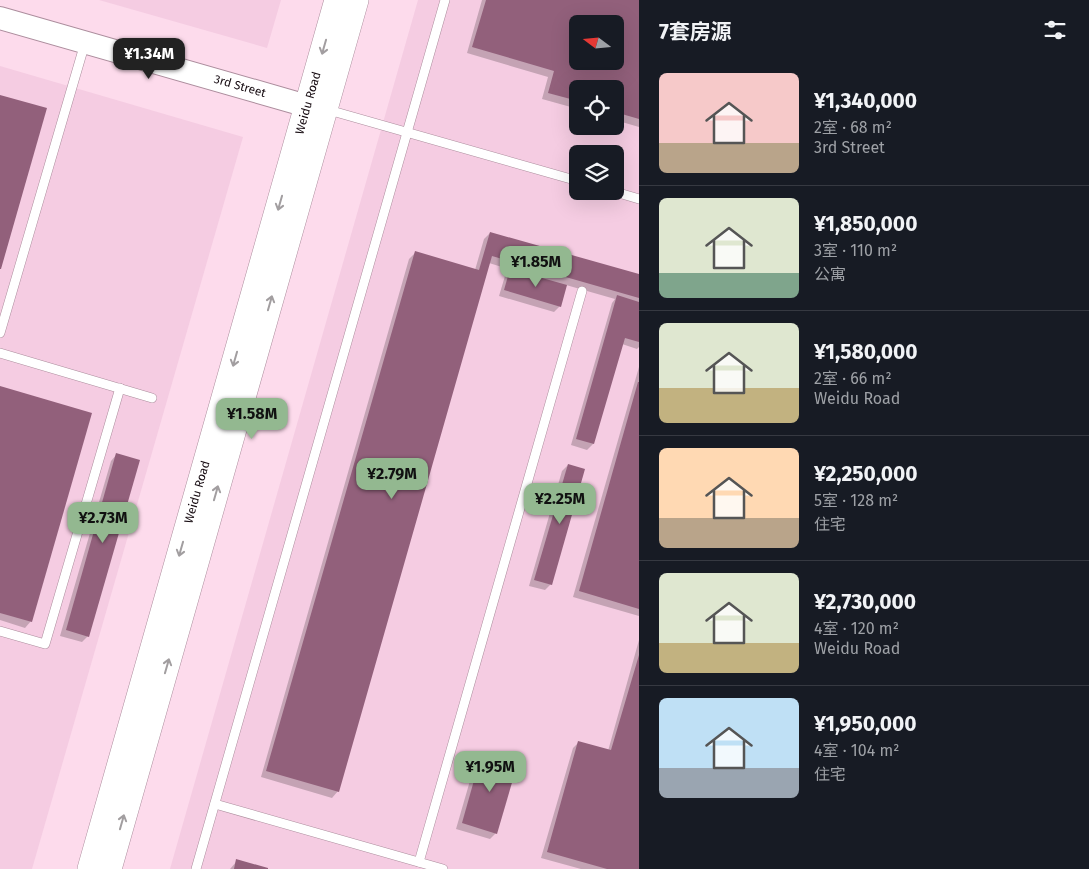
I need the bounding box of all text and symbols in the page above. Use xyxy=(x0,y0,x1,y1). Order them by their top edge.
north arrow xyxy=(569,15,624,70)
map controls xyxy=(569,15,624,200)
icon: filters xyxy=(1041,16,1069,44)
text: 7套房源 xyxy=(659,19,732,45)
pin: ¥1.34M xyxy=(108,38,190,80)
one-way arrow xyxy=(319,38,328,54)
text: ¥1.34M xyxy=(124,44,174,63)
street label: Weidu Road xyxy=(292,70,324,136)
street label: 3rd Street xyxy=(213,72,268,100)
button: locate xyxy=(569,80,624,135)
text: ¥1,340,000 xyxy=(814,88,917,114)
icon: home xyxy=(699,93,759,153)
text: 2室 · 68 m² xyxy=(814,118,892,137)
text: 3rd Street xyxy=(814,138,885,157)
button: layers xyxy=(569,145,624,200)
one-way arrow xyxy=(274,195,284,211)
text: ¥1,850,000 xyxy=(814,211,917,237)
icon: home xyxy=(699,218,759,278)
text: 3室 · 110 m² xyxy=(814,241,897,260)
pin: ¥1.85M xyxy=(495,246,577,288)
text: ¥1.85M xyxy=(511,252,561,271)
text: 公寓 xyxy=(814,265,846,284)
one-way arrow xyxy=(266,295,275,311)
text: ¥1,580,000 xyxy=(814,339,918,365)
icon: home xyxy=(699,343,759,403)
one-way arrow xyxy=(230,351,239,367)
text: 2室 · 66 m² xyxy=(814,369,892,388)
text: Weidu Road xyxy=(814,389,900,408)
pin: ¥1.58M xyxy=(211,398,293,440)
text: ¥1.58M xyxy=(227,404,277,423)
pin: ¥2.79M xyxy=(351,458,433,500)
street label: Weidu Road xyxy=(181,459,213,525)
text: ¥2,250,000 xyxy=(814,461,918,487)
text: ¥2.79M xyxy=(367,464,417,483)
icon: home xyxy=(699,468,759,528)
pin: ¥2.25M xyxy=(519,482,601,525)
one-way arrow xyxy=(211,485,221,501)
text: ¥2.25M xyxy=(535,489,585,508)
text: 5室 · 128 m² xyxy=(814,491,898,510)
pin: ¥2.73M xyxy=(62,502,144,544)
text: ¥2.73M xyxy=(78,508,128,527)
text: 住宅 xyxy=(814,515,846,534)
one-way arrow xyxy=(175,541,185,557)
text: ¥2,730,000 xyxy=(814,589,916,615)
icon: home xyxy=(699,593,759,653)
text: 4室 · 120 m² xyxy=(814,619,899,638)
text: Weidu Road xyxy=(814,639,900,658)
one-way arrow xyxy=(162,658,172,674)
text: ¥1,950,000 xyxy=(814,711,917,737)
icon: home xyxy=(699,718,759,778)
text: 4室 · 104 m² xyxy=(814,741,899,760)
pin: ¥1.95M xyxy=(449,750,531,793)
text: ¥1.95M xyxy=(465,757,515,776)
text: 住宅 xyxy=(814,765,846,784)
one-way arrow xyxy=(118,815,127,831)

